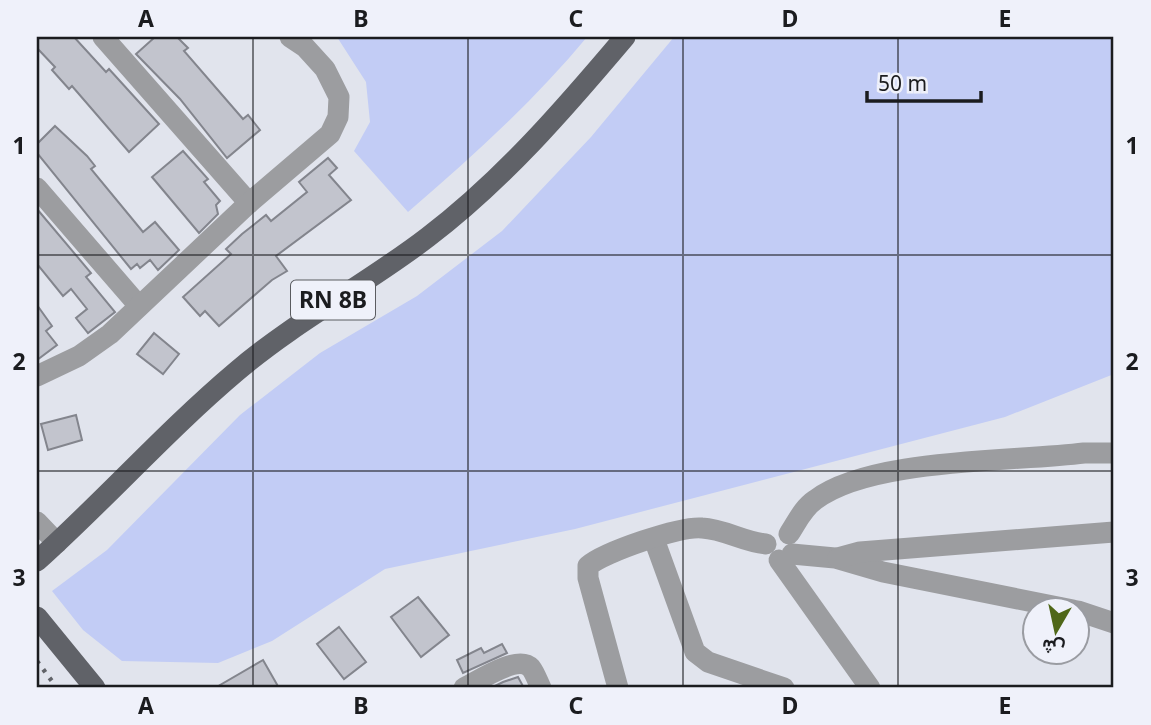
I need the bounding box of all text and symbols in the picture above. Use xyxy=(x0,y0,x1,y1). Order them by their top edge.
text: A xyxy=(138,2,154,34)
text: B xyxy=(353,2,369,34)
text: C xyxy=(569,2,584,34)
text: D xyxy=(782,2,798,34)
text: E xyxy=(999,2,1011,34)
scale bar xyxy=(867,60,981,104)
text: 50 m xyxy=(878,69,927,97)
text: 1 xyxy=(12,129,26,161)
text: 1 xyxy=(1125,129,1139,161)
road number: RN 8B xyxy=(291,280,375,320)
text: 2 xyxy=(12,345,26,377)
text: 2 xyxy=(1125,345,1139,377)
text: 3 xyxy=(12,561,26,593)
text: 3 xyxy=(1125,561,1139,593)
north arrow xyxy=(1021,596,1092,666)
text: ش xyxy=(1040,633,1067,662)
text: A xyxy=(138,689,154,721)
text: B xyxy=(353,689,369,721)
text: C xyxy=(569,689,584,721)
text: D xyxy=(782,689,798,721)
text: E xyxy=(999,689,1011,721)

